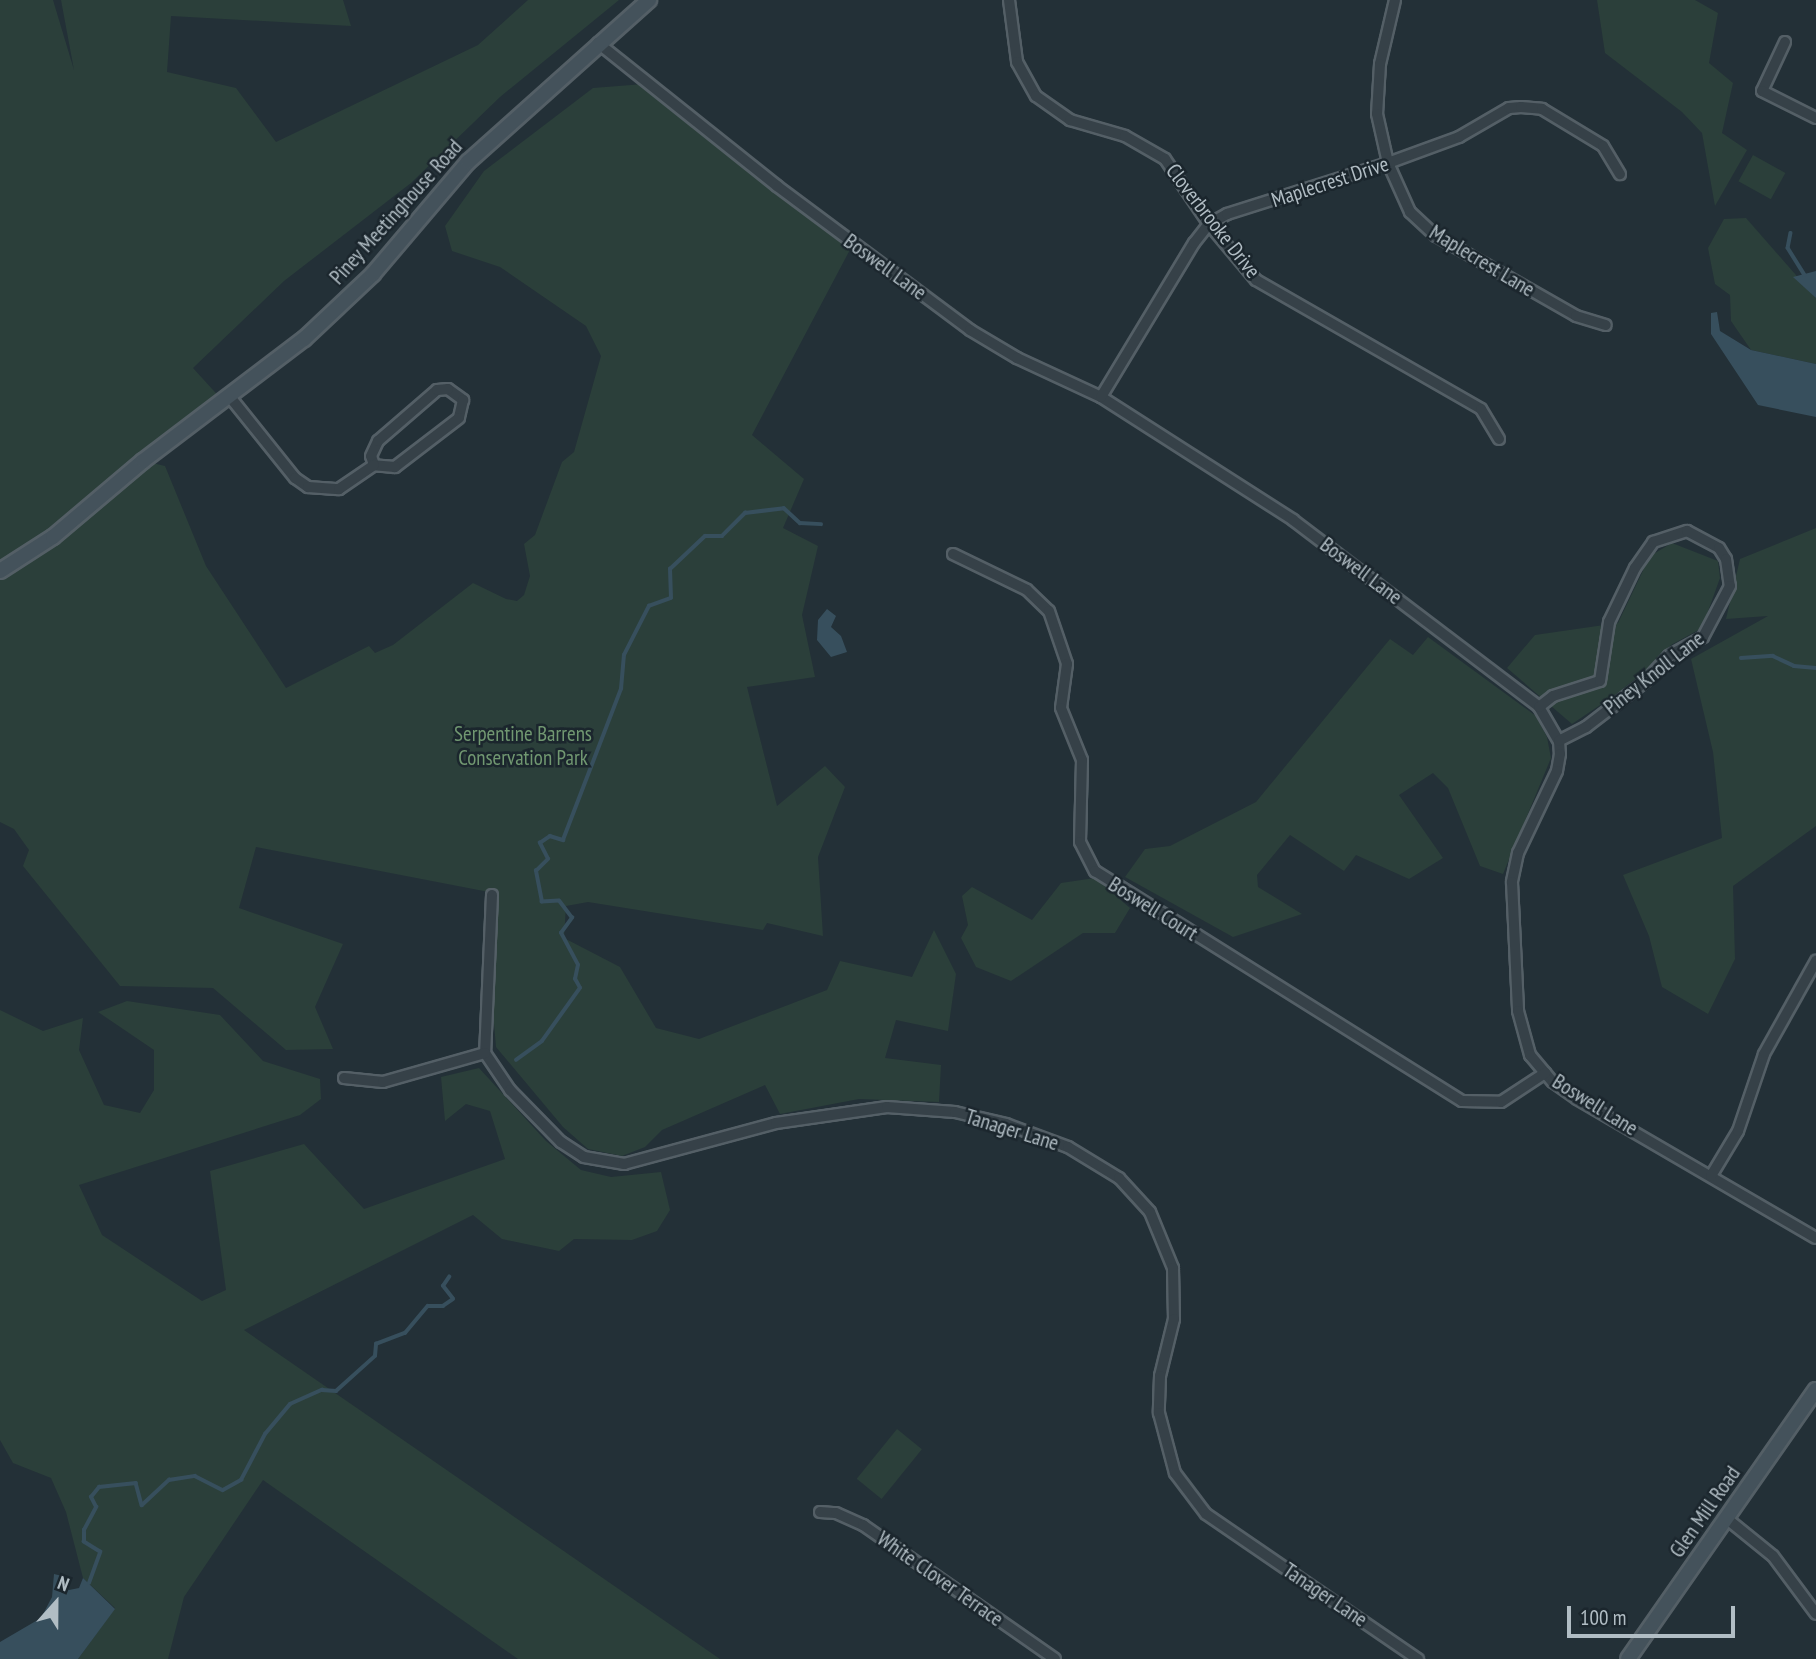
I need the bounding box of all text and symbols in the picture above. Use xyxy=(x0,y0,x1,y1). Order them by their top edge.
street label: Piney Meetinghouse Road xyxy=(324,134,468,290)
street label: Maplecrest Drive xyxy=(1268,151,1392,213)
street label: Cloverbrooke Drive xyxy=(1161,159,1265,283)
street label: Maplecrest Lane xyxy=(1425,220,1539,302)
street label: Boswell Lane xyxy=(839,229,931,305)
street label: Boswell Lane xyxy=(1315,532,1407,610)
street label: Piney Knoll Lane xyxy=(1599,626,1709,720)
park label: Serpentine Barrens Conservation Park xyxy=(454,721,592,771)
street label: Boswell Court xyxy=(1104,872,1202,946)
street label: Boswell Lane xyxy=(1548,1069,1642,1141)
street label: Tanager Lane xyxy=(962,1104,1062,1156)
street label: Glen Mill Road xyxy=(1664,1462,1746,1562)
street label: White Clover Terrace xyxy=(872,1526,1008,1632)
street label: Tanager Lane xyxy=(1278,1558,1372,1632)
north arrow xyxy=(21,1568,91,1638)
text: N xyxy=(54,1570,73,1596)
scale bar xyxy=(1571,1592,1739,1636)
text: 100 m xyxy=(1580,1604,1626,1631)

